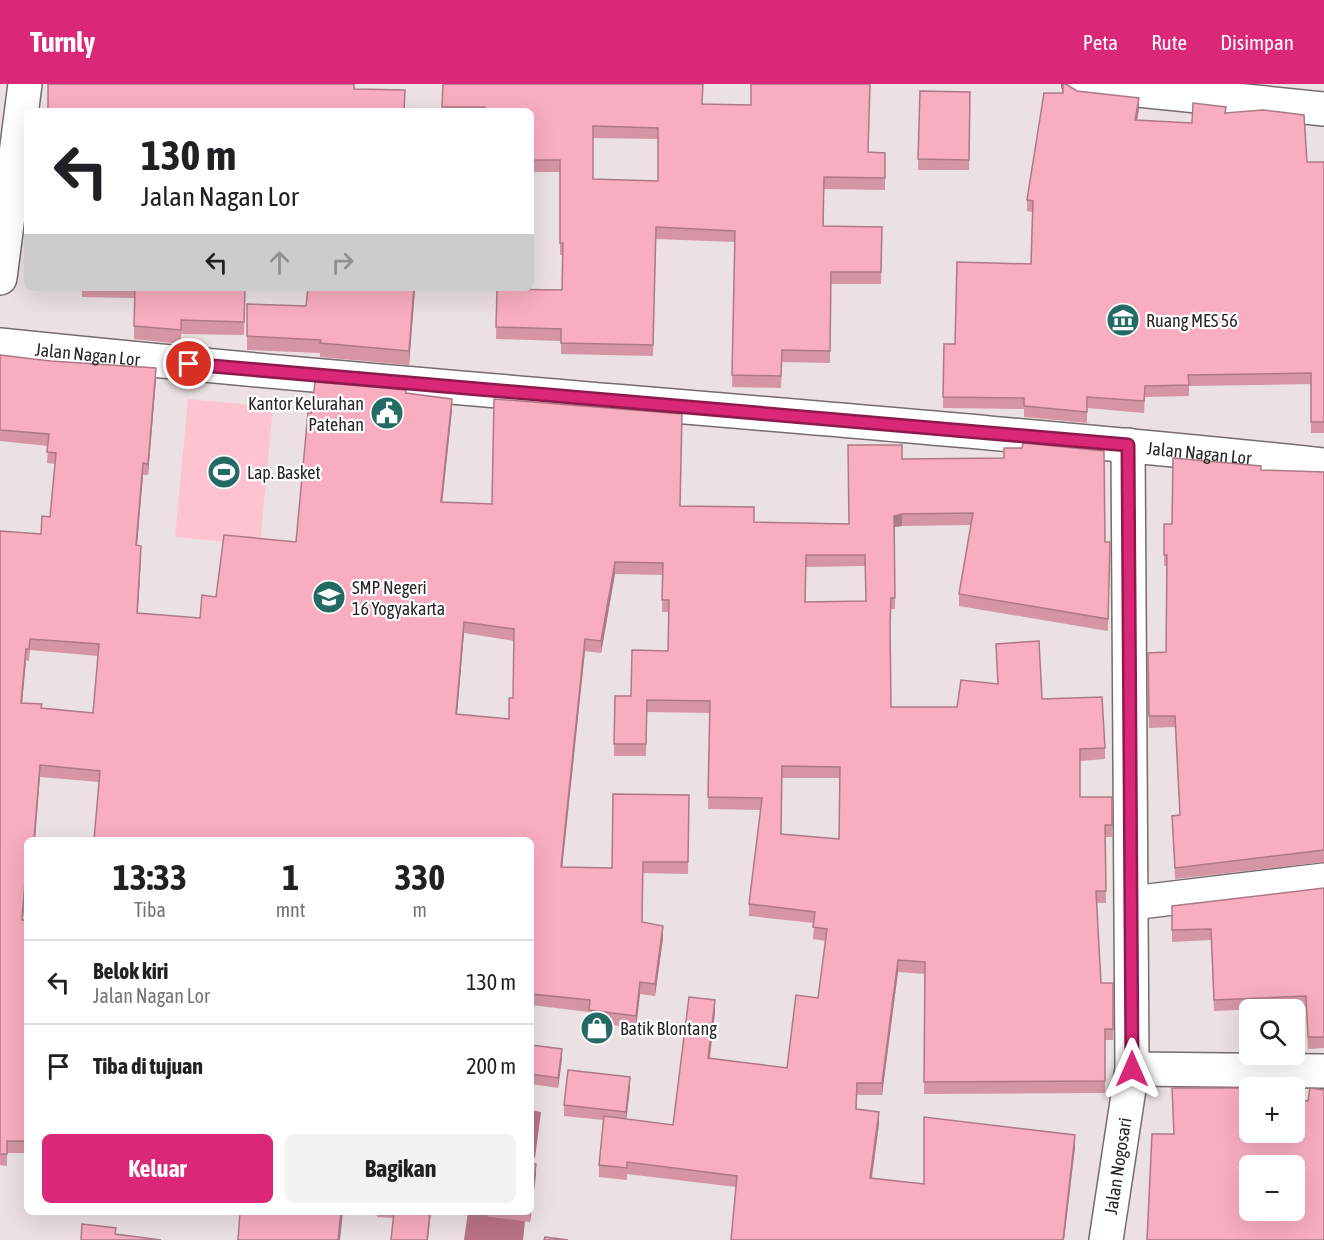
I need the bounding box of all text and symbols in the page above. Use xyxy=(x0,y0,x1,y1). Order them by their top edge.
text: Turnly xyxy=(30,26,95,58)
text: Peta xyxy=(1083,30,1118,54)
text: Rute xyxy=(1151,30,1187,54)
text: Disimpan xyxy=(1220,30,1294,54)
text: 130 m xyxy=(141,131,236,179)
icon: left xyxy=(42,132,120,210)
text: Jalan Nagan Lor xyxy=(141,181,299,212)
icon: left xyxy=(200,246,233,279)
icon: ahead xyxy=(263,246,296,279)
icon: right xyxy=(326,246,359,279)
museum icon: Ruang MES 56 xyxy=(1105,302,1141,338)
place label: Ruang MES 56 xyxy=(1146,310,1238,331)
street label: Jalan Nagan Lor xyxy=(34,338,142,370)
pin xyxy=(163,338,214,389)
icon: arrive xyxy=(172,347,205,380)
place label: Kantor Kelurahan Patehan xyxy=(248,393,364,435)
public building icon: Kantor Kelurahan Patehan xyxy=(369,395,405,431)
street label: Jalan Nagan Lor xyxy=(1146,437,1253,468)
sports icon: Lap. Basket xyxy=(206,454,242,490)
place label: Lap. Basket xyxy=(247,462,321,483)
place label: SMP Negeri 16 Yogyakarta xyxy=(352,577,445,619)
school or university icon: SMP Negeri 16 Yogyakarta xyxy=(311,579,347,615)
text: 13:33 xyxy=(113,856,187,898)
text: 1 xyxy=(282,856,299,898)
text: 330 xyxy=(394,856,445,898)
text: Tiba xyxy=(134,898,166,921)
text: mnt xyxy=(276,898,306,921)
text: m xyxy=(413,898,427,921)
text: Belok kiri xyxy=(93,958,168,984)
icon: left xyxy=(42,966,75,999)
text: 130 m xyxy=(466,969,516,995)
text: Jalan Nagan Lor xyxy=(93,984,210,1007)
map controls xyxy=(1239,999,1305,1221)
button: search xyxy=(1239,999,1305,1065)
shop icon: Batik Blontang xyxy=(579,1010,615,1046)
place label: Batik Blontang xyxy=(620,1018,717,1039)
position arrow xyxy=(1100,1037,1164,1101)
icon: arrive xyxy=(42,1050,75,1083)
text: Tiba di tujuan xyxy=(93,1053,203,1079)
text: 200 m xyxy=(466,1053,516,1079)
button: + xyxy=(1239,1077,1305,1143)
street label: Jalan Nogosari xyxy=(1100,1116,1135,1216)
button: Keluar xyxy=(42,1134,273,1203)
button: Bagikan xyxy=(285,1134,516,1203)
button: − xyxy=(1239,1155,1305,1221)

